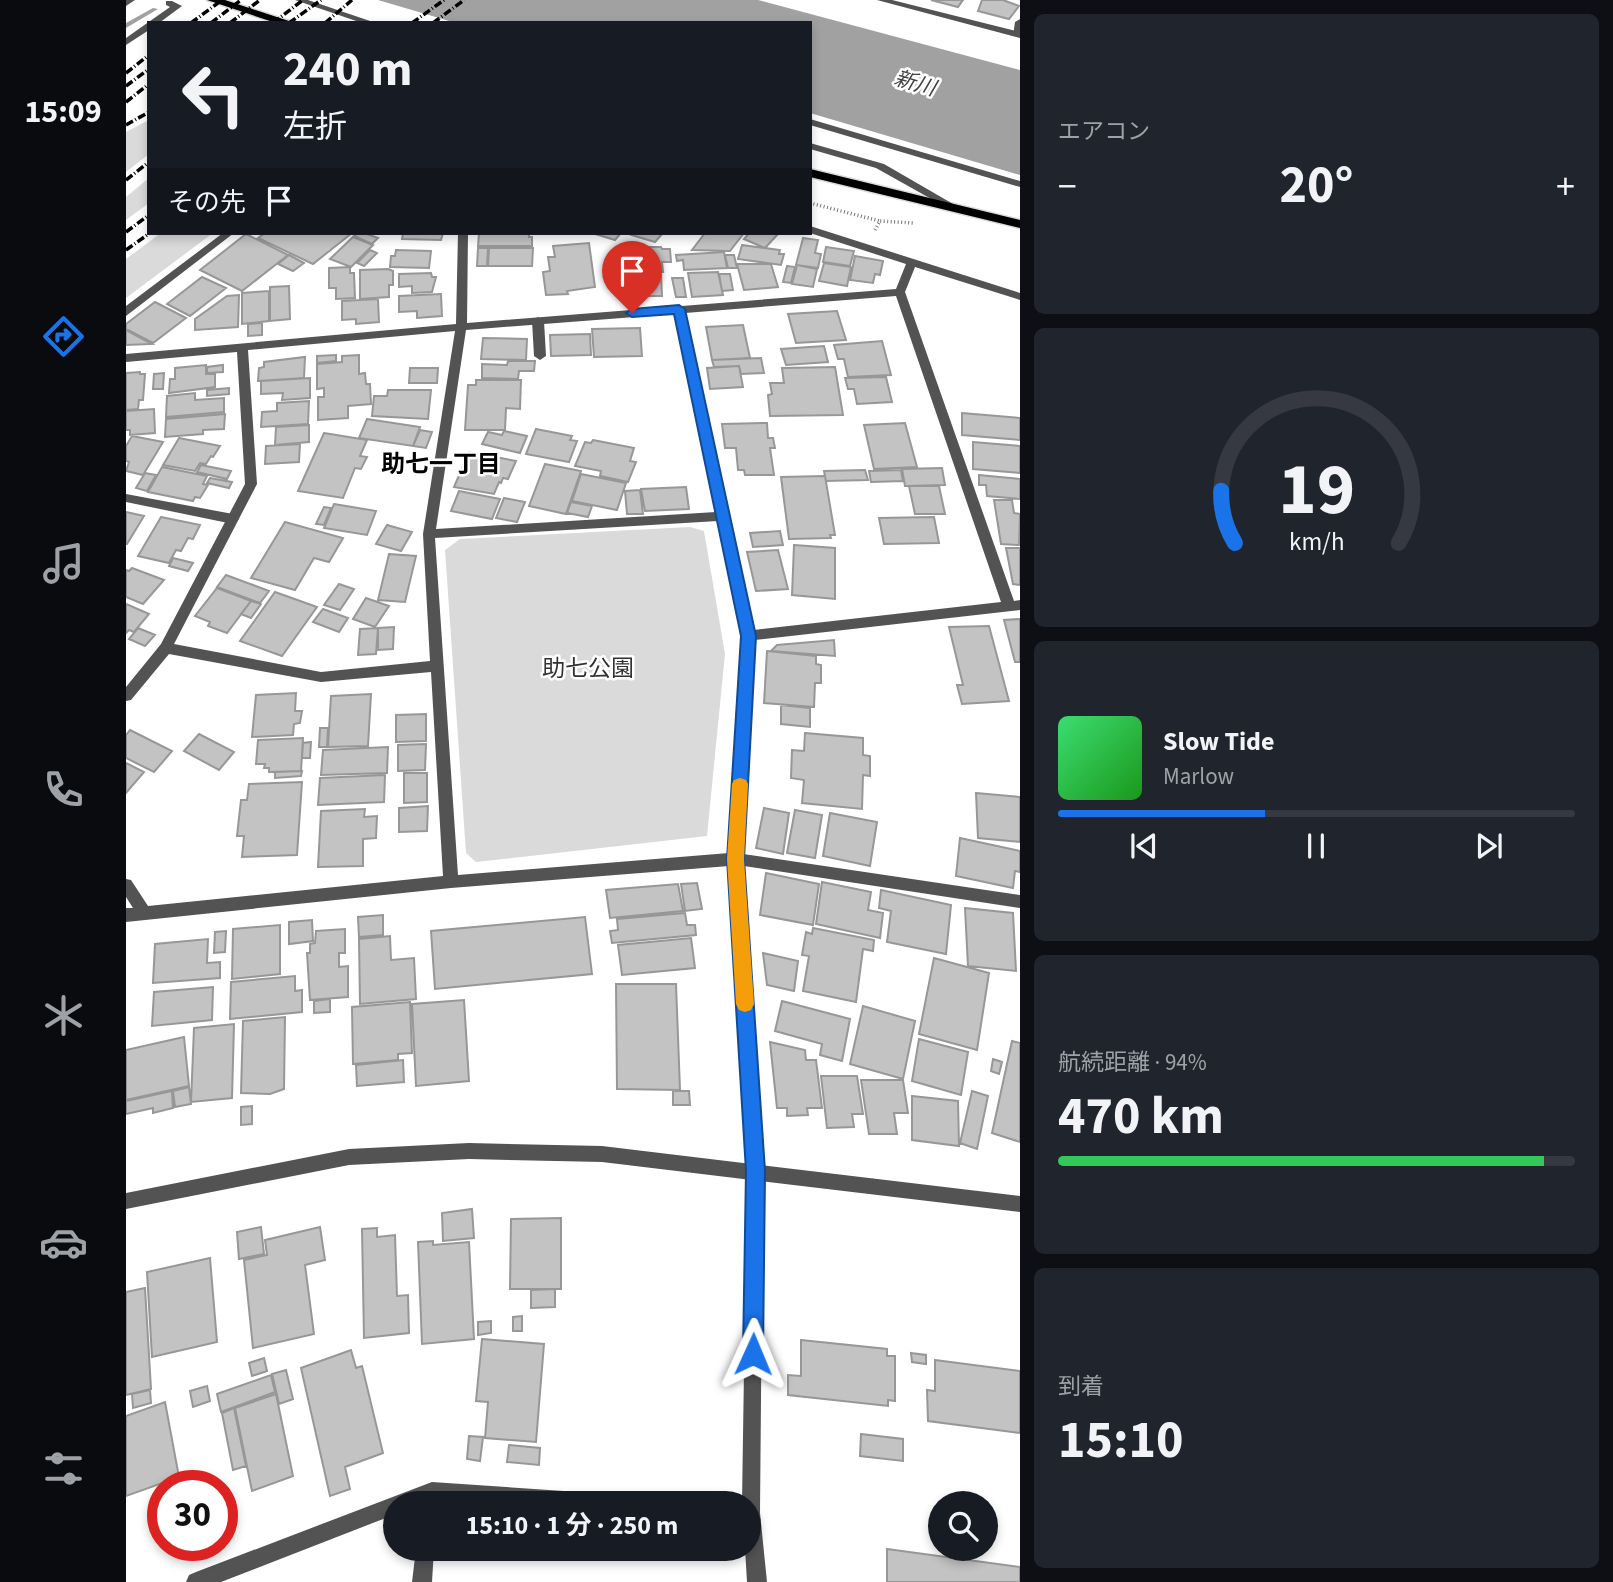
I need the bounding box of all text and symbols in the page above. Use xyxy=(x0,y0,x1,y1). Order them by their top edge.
text: 240 m xyxy=(283,35,412,105)
icon: left xyxy=(168,49,259,140)
water label: 新川 xyxy=(891,63,941,104)
text: 15:09 xyxy=(24,89,102,135)
text: 左折 xyxy=(283,104,347,150)
text: エアコン xyxy=(1058,115,1150,148)
text: 20° xyxy=(1280,149,1353,223)
text: − xyxy=(1058,160,1077,214)
text: + xyxy=(1556,160,1575,214)
icon: arrive xyxy=(260,182,298,220)
text: その先 xyxy=(168,184,246,221)
pin xyxy=(602,241,662,313)
icon: arrive xyxy=(613,252,651,290)
icon: directions xyxy=(39,312,88,361)
text: 19 xyxy=(1278,439,1355,543)
district label: 助七一丁目 xyxy=(381,447,501,482)
text: km/h xyxy=(1289,524,1344,560)
icon: music xyxy=(39,539,88,588)
park label: 助七公園 xyxy=(542,652,634,685)
text: Slow Tide xyxy=(1163,723,1274,760)
text: Marlow xyxy=(1163,760,1234,793)
icon: phone xyxy=(39,765,88,814)
icon: previous xyxy=(1125,827,1163,865)
icon: pause xyxy=(1297,827,1335,865)
icon: next xyxy=(1470,827,1508,865)
icon: climate xyxy=(39,991,88,1040)
text: 航続距離 · 94% xyxy=(1058,1046,1207,1079)
text: 470 km xyxy=(1058,1080,1224,1154)
icon: car xyxy=(39,1218,88,1267)
position arrow xyxy=(716,1317,790,1391)
text: 到着 xyxy=(1058,1370,1104,1403)
text: 15:10 xyxy=(1058,1404,1183,1478)
icon: filters xyxy=(39,1444,88,1493)
speed limit sign: 30 xyxy=(147,1470,238,1561)
map controls xyxy=(928,1491,998,1561)
button: search xyxy=(928,1491,998,1561)
text: 15:10 · 1 分 · 250 m xyxy=(466,1507,678,1544)

